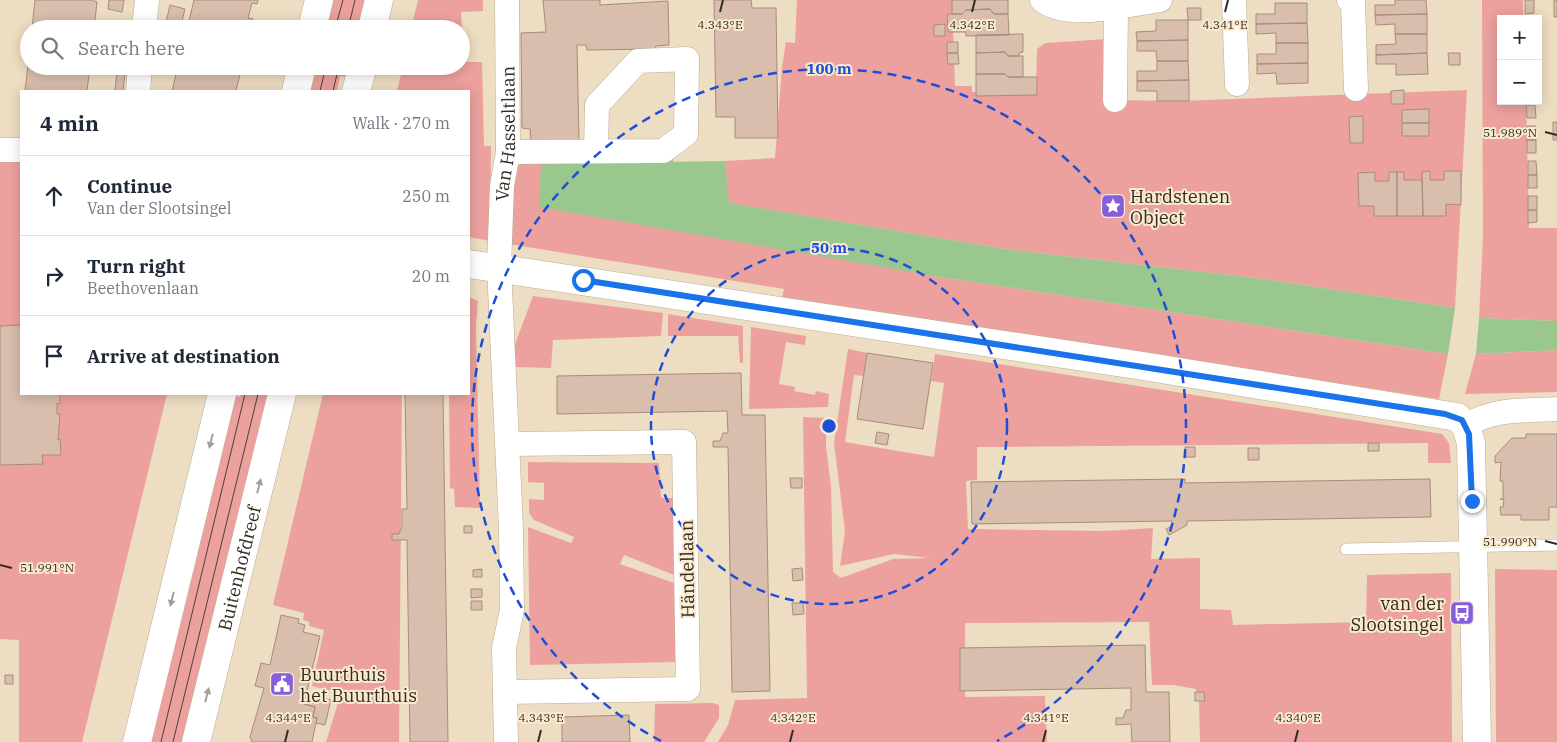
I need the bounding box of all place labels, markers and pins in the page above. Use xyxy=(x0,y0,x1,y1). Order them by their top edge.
place label: Hardstenen Object xyxy=(1130,185,1230,229)
place icon: Hardstenen Object xyxy=(1100,193,1126,219)
centre of rings xyxy=(820,417,838,435)
place label: van der Slootsingel xyxy=(1350,592,1444,636)
bus stop icon: van der Slootsingel xyxy=(1449,600,1475,626)
place label: Buurthuis het Buurthuis xyxy=(300,663,417,707)
public building icon: Buurthuis het Buurthuis xyxy=(269,671,295,697)

